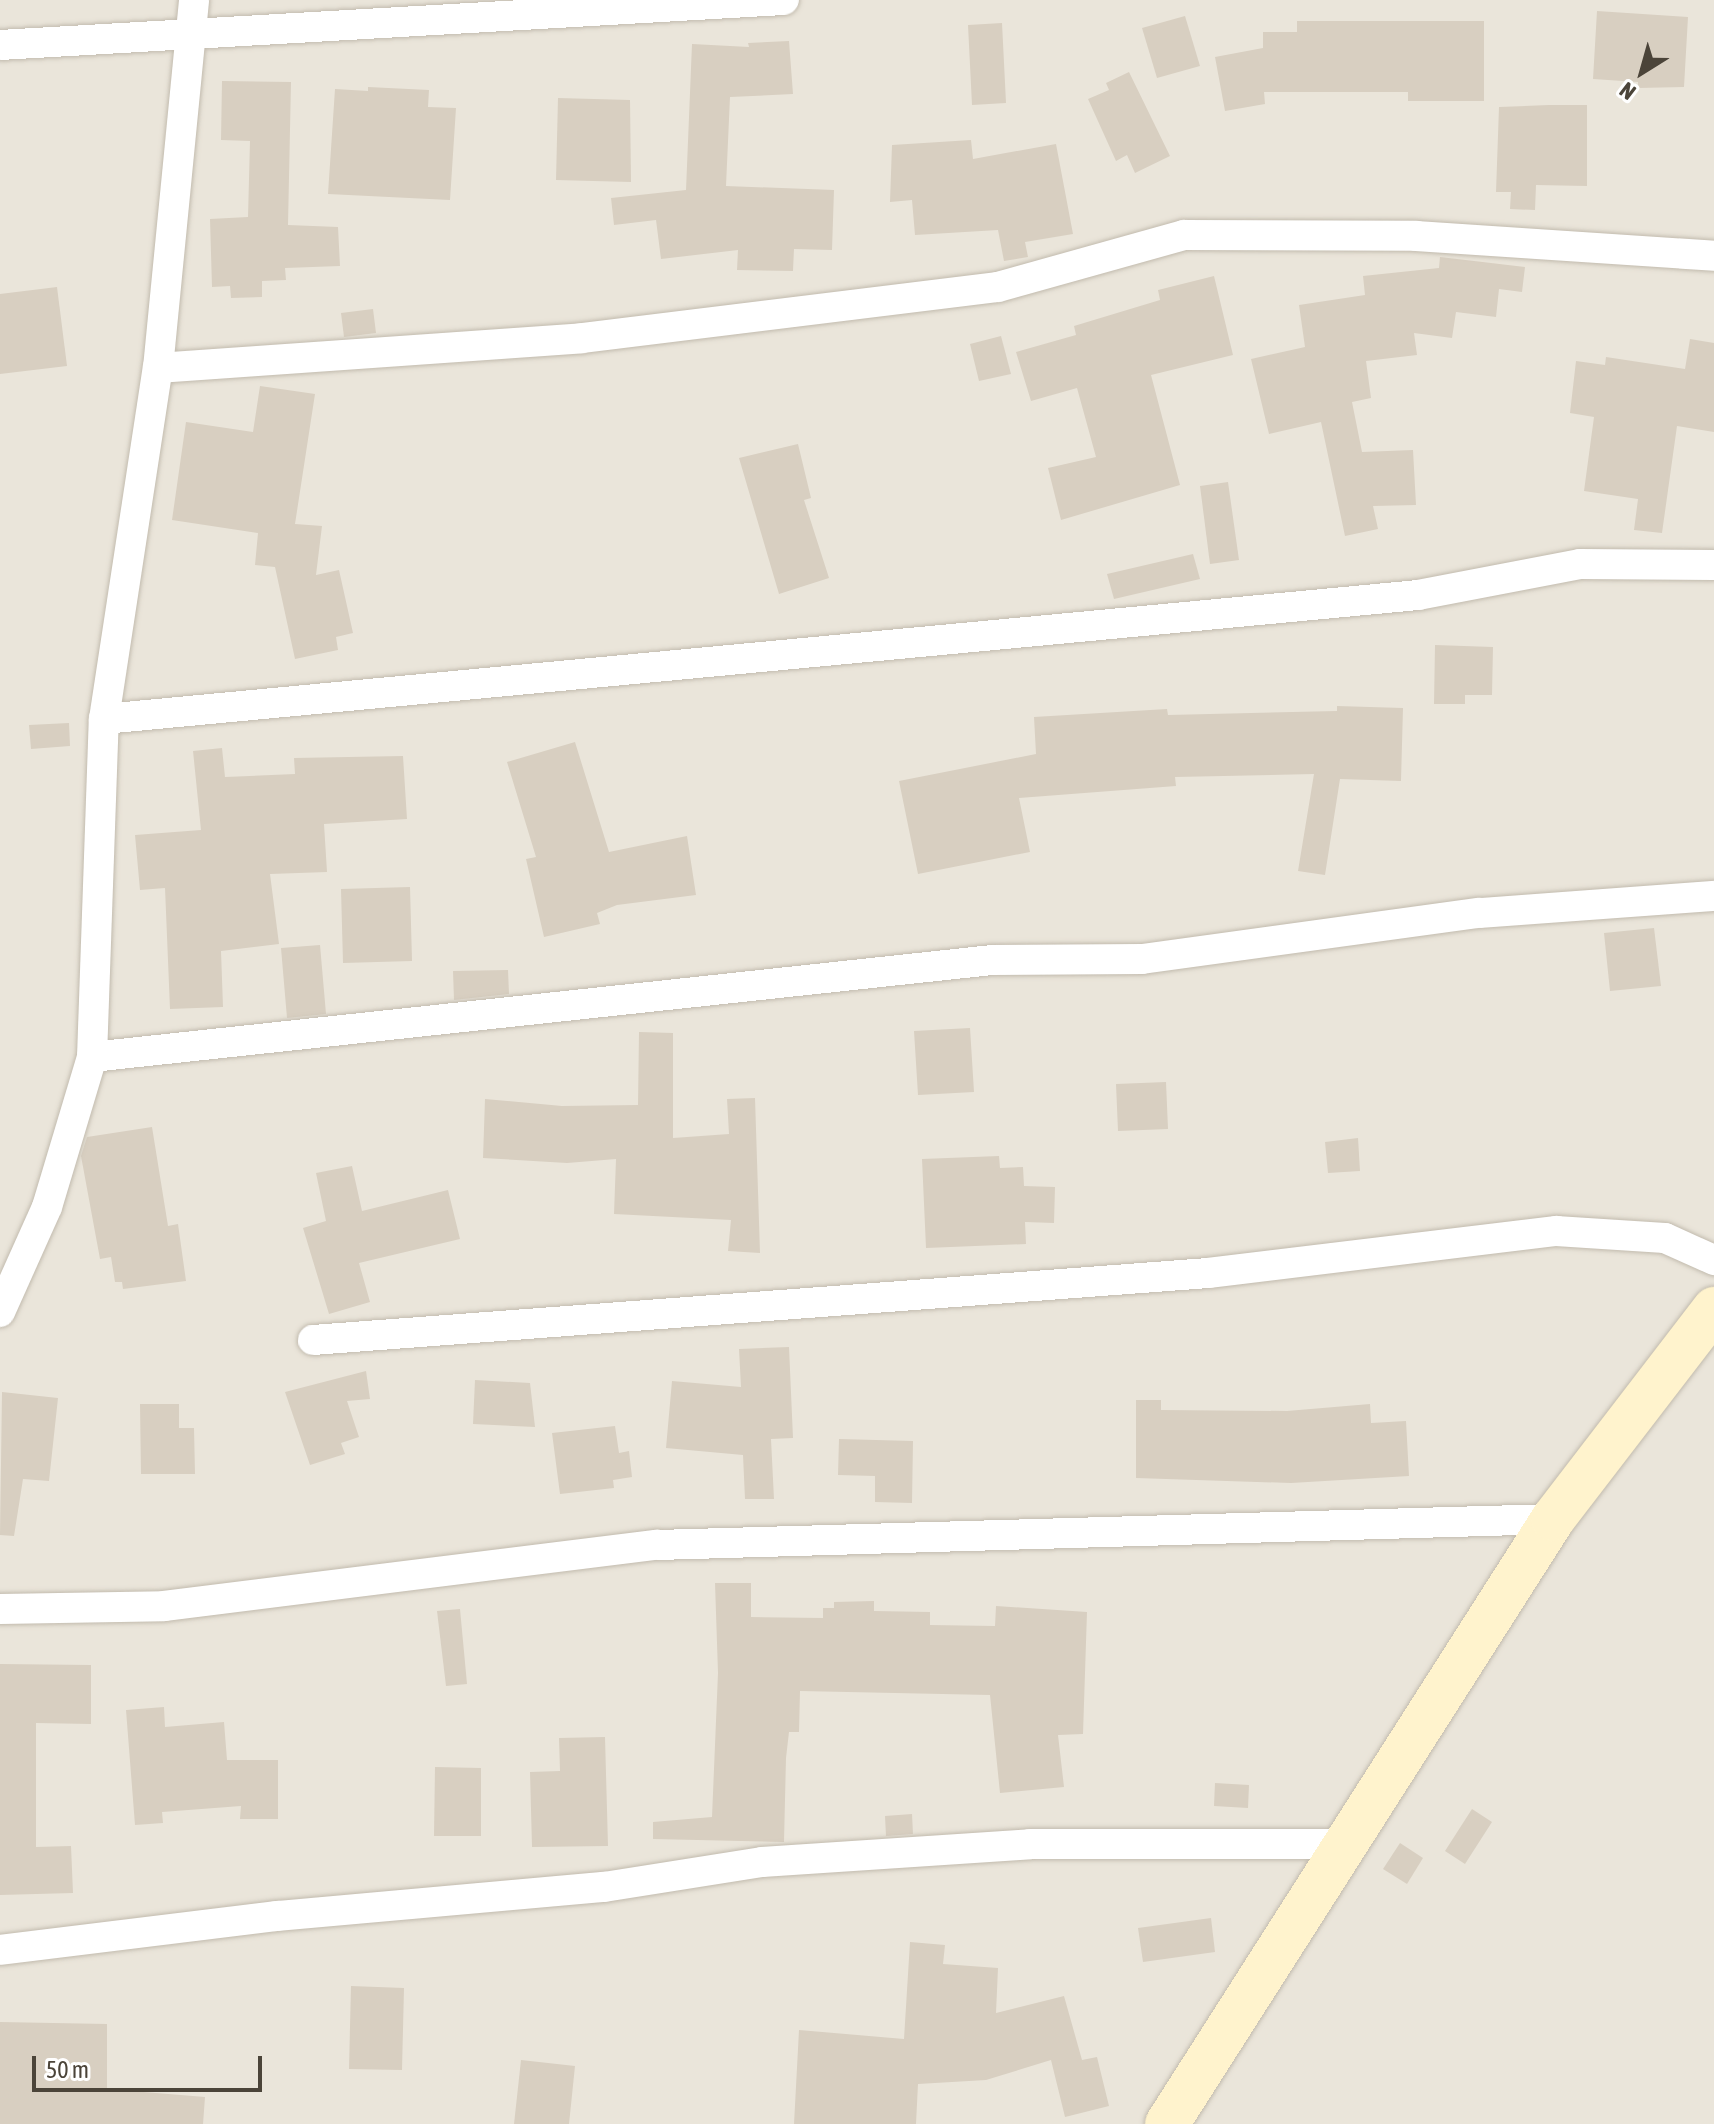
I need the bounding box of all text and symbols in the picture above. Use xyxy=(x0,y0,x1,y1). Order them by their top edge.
north arrow xyxy=(1602,32,1682,112)
text: N xyxy=(1615,77,1641,105)
scale bar xyxy=(36,2040,266,2090)
text: 50 m xyxy=(46,2056,89,2083)

